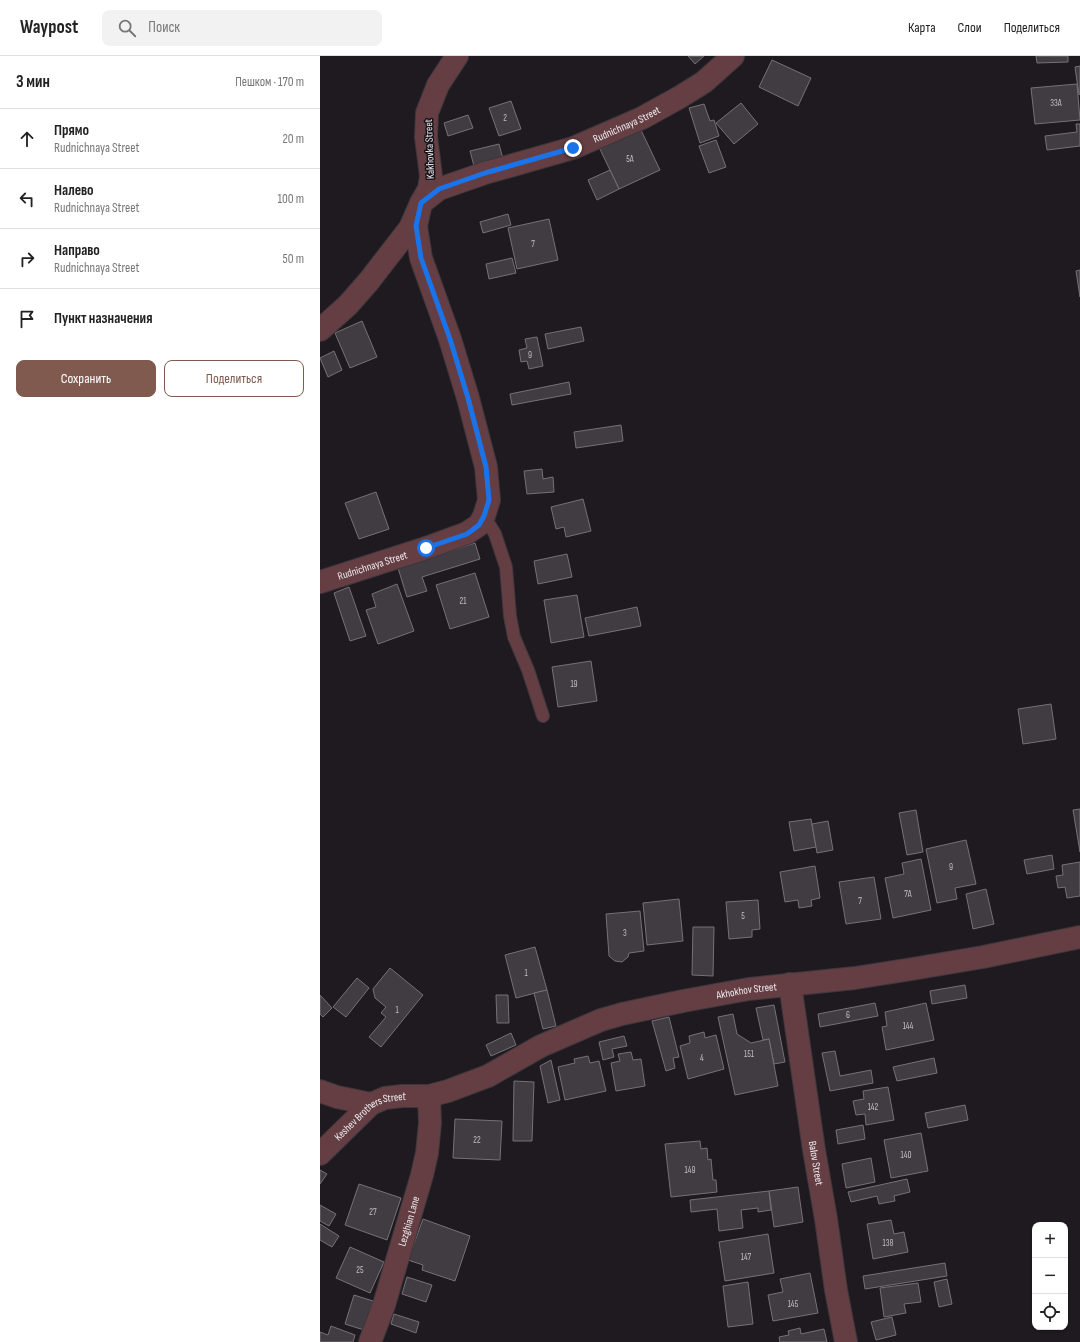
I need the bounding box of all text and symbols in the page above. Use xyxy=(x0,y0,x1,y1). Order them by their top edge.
search box xyxy=(102,10,382,46)
text: Waypost xyxy=(20,16,78,39)
icon: search xyxy=(116,17,138,39)
text: Поиск xyxy=(148,18,180,37)
text: Карта xyxy=(908,19,936,36)
text: Слои xyxy=(958,19,982,36)
text: Поделиться xyxy=(1004,19,1060,36)
text: 3 мин xyxy=(16,72,50,92)
text: Пешком · 170 m xyxy=(235,74,304,90)
house number: 33А xyxy=(1050,98,1062,109)
street label: Rudnichnaya Street xyxy=(591,103,663,146)
house number: 2 xyxy=(503,113,507,124)
street label: Kakhovka Street xyxy=(422,118,437,179)
text: Прямо xyxy=(54,121,89,140)
icon: ahead xyxy=(16,128,38,150)
text: 20 m xyxy=(282,131,304,147)
route end xyxy=(564,139,582,157)
text: Rudnichnaya Street xyxy=(54,140,139,156)
house number: 5А xyxy=(626,154,634,165)
text: Налево xyxy=(54,181,94,200)
icon: left xyxy=(16,188,38,210)
text: 100 m xyxy=(277,191,304,207)
text: Rudnichnaya Street xyxy=(54,200,139,216)
house number: 7 xyxy=(531,239,535,250)
text: Направо xyxy=(54,241,100,260)
icon: right xyxy=(16,248,38,270)
text: 50 m xyxy=(283,251,304,267)
text: Rudnichnaya Street xyxy=(54,260,139,276)
icon: arrive xyxy=(16,308,38,330)
text: Пункт назначения xyxy=(54,309,152,328)
house number: 9 xyxy=(528,350,532,361)
button: Сохранить xyxy=(16,360,156,397)
button: Поделиться xyxy=(164,360,304,397)
route start xyxy=(417,539,435,557)
street label: Rudnichnaya Street xyxy=(336,548,410,583)
house number: 21 xyxy=(460,596,467,607)
house number: 19 xyxy=(570,679,578,690)
house number: 9 xyxy=(949,862,953,873)
house number: 7А xyxy=(904,889,912,900)
house number: 7 xyxy=(858,896,862,907)
house number: 5 xyxy=(741,911,745,922)
house number: 3 xyxy=(623,928,627,939)
house number: 1 xyxy=(524,968,528,979)
street label: Akhokhov Street xyxy=(714,980,778,1002)
house number: 1 xyxy=(395,1005,399,1016)
house number: 6 xyxy=(846,1010,850,1021)
house number: 144 xyxy=(903,1021,914,1032)
house number: 151 xyxy=(744,1049,755,1060)
house number: 4 xyxy=(700,1053,704,1064)
street label: Keshev Brothers Street xyxy=(332,1090,406,1143)
house number: 142 xyxy=(868,1102,879,1113)
house number: 22 xyxy=(473,1135,481,1146)
street label: Balov Street xyxy=(806,1140,826,1187)
house number: 140 xyxy=(901,1150,911,1161)
house number: 149 xyxy=(685,1165,695,1176)
street label: Lezghian Lane xyxy=(396,1195,423,1248)
house number: 27 xyxy=(369,1207,377,1218)
map controls xyxy=(1032,1222,1068,1330)
button: + xyxy=(1032,1222,1068,1258)
house number: 138 xyxy=(883,1238,893,1249)
house number: 147 xyxy=(741,1252,752,1263)
button: − xyxy=(1032,1258,1068,1294)
house number: 25 xyxy=(356,1265,364,1276)
button: locate xyxy=(1032,1294,1068,1330)
house number: 145 xyxy=(788,1299,799,1310)

